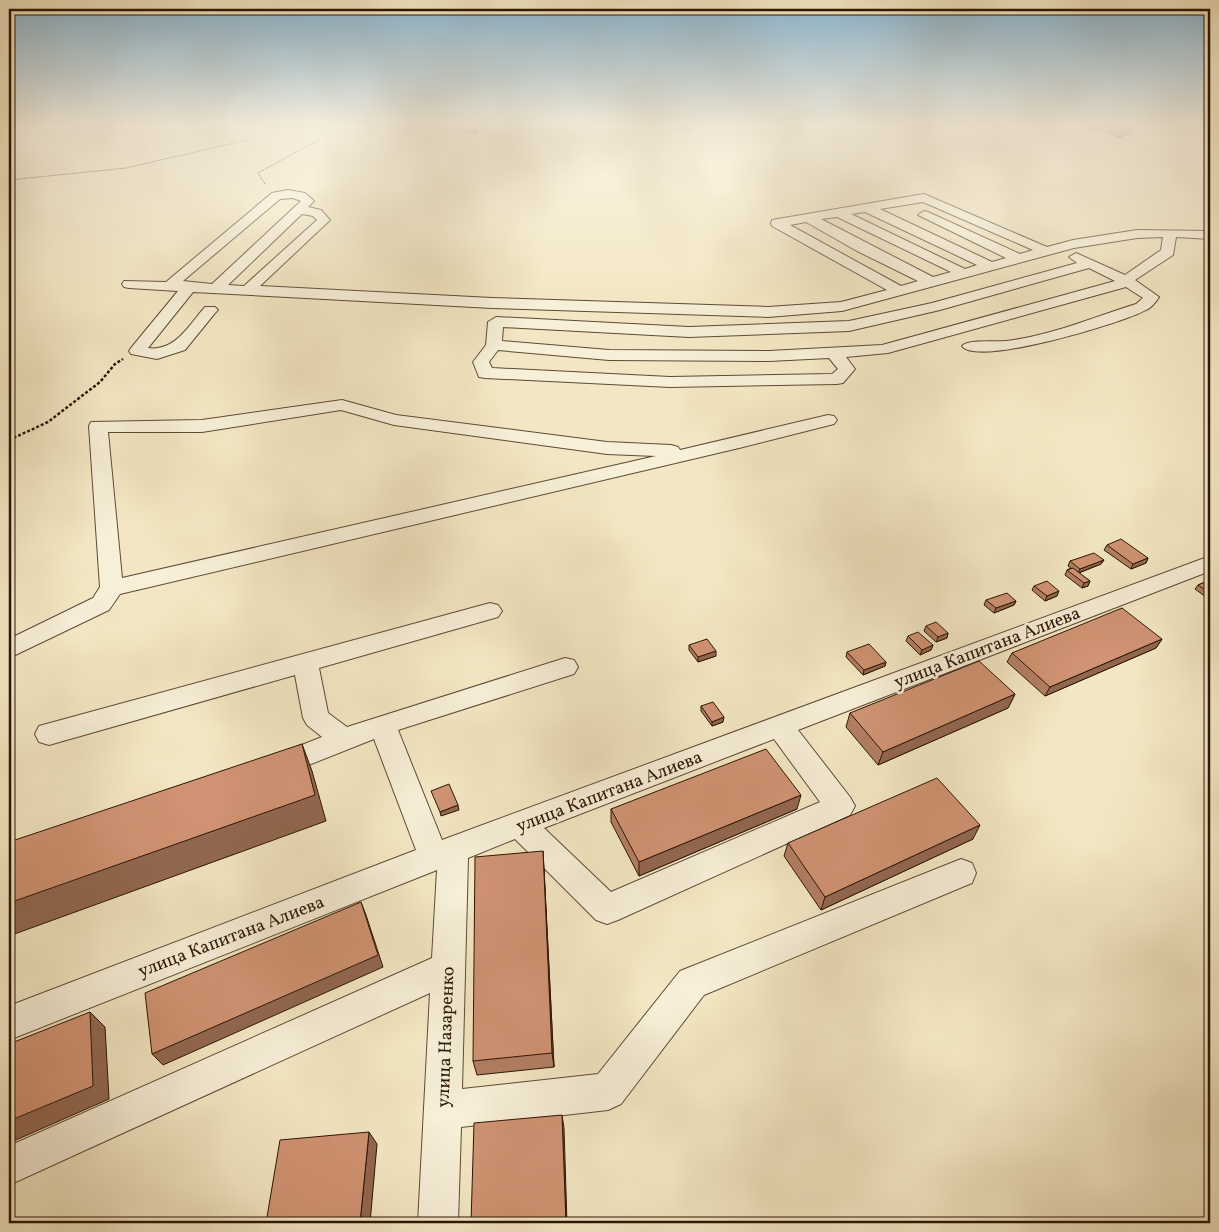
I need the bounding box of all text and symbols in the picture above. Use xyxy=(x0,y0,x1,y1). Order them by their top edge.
street label: улица Капитана Алиева xyxy=(891,601,1084,696)
street label: улица Капитана Алиева xyxy=(513,745,706,840)
street label: улица Капитана Алиева xyxy=(135,890,328,985)
street label: улица Назаренко xyxy=(432,966,461,1108)

